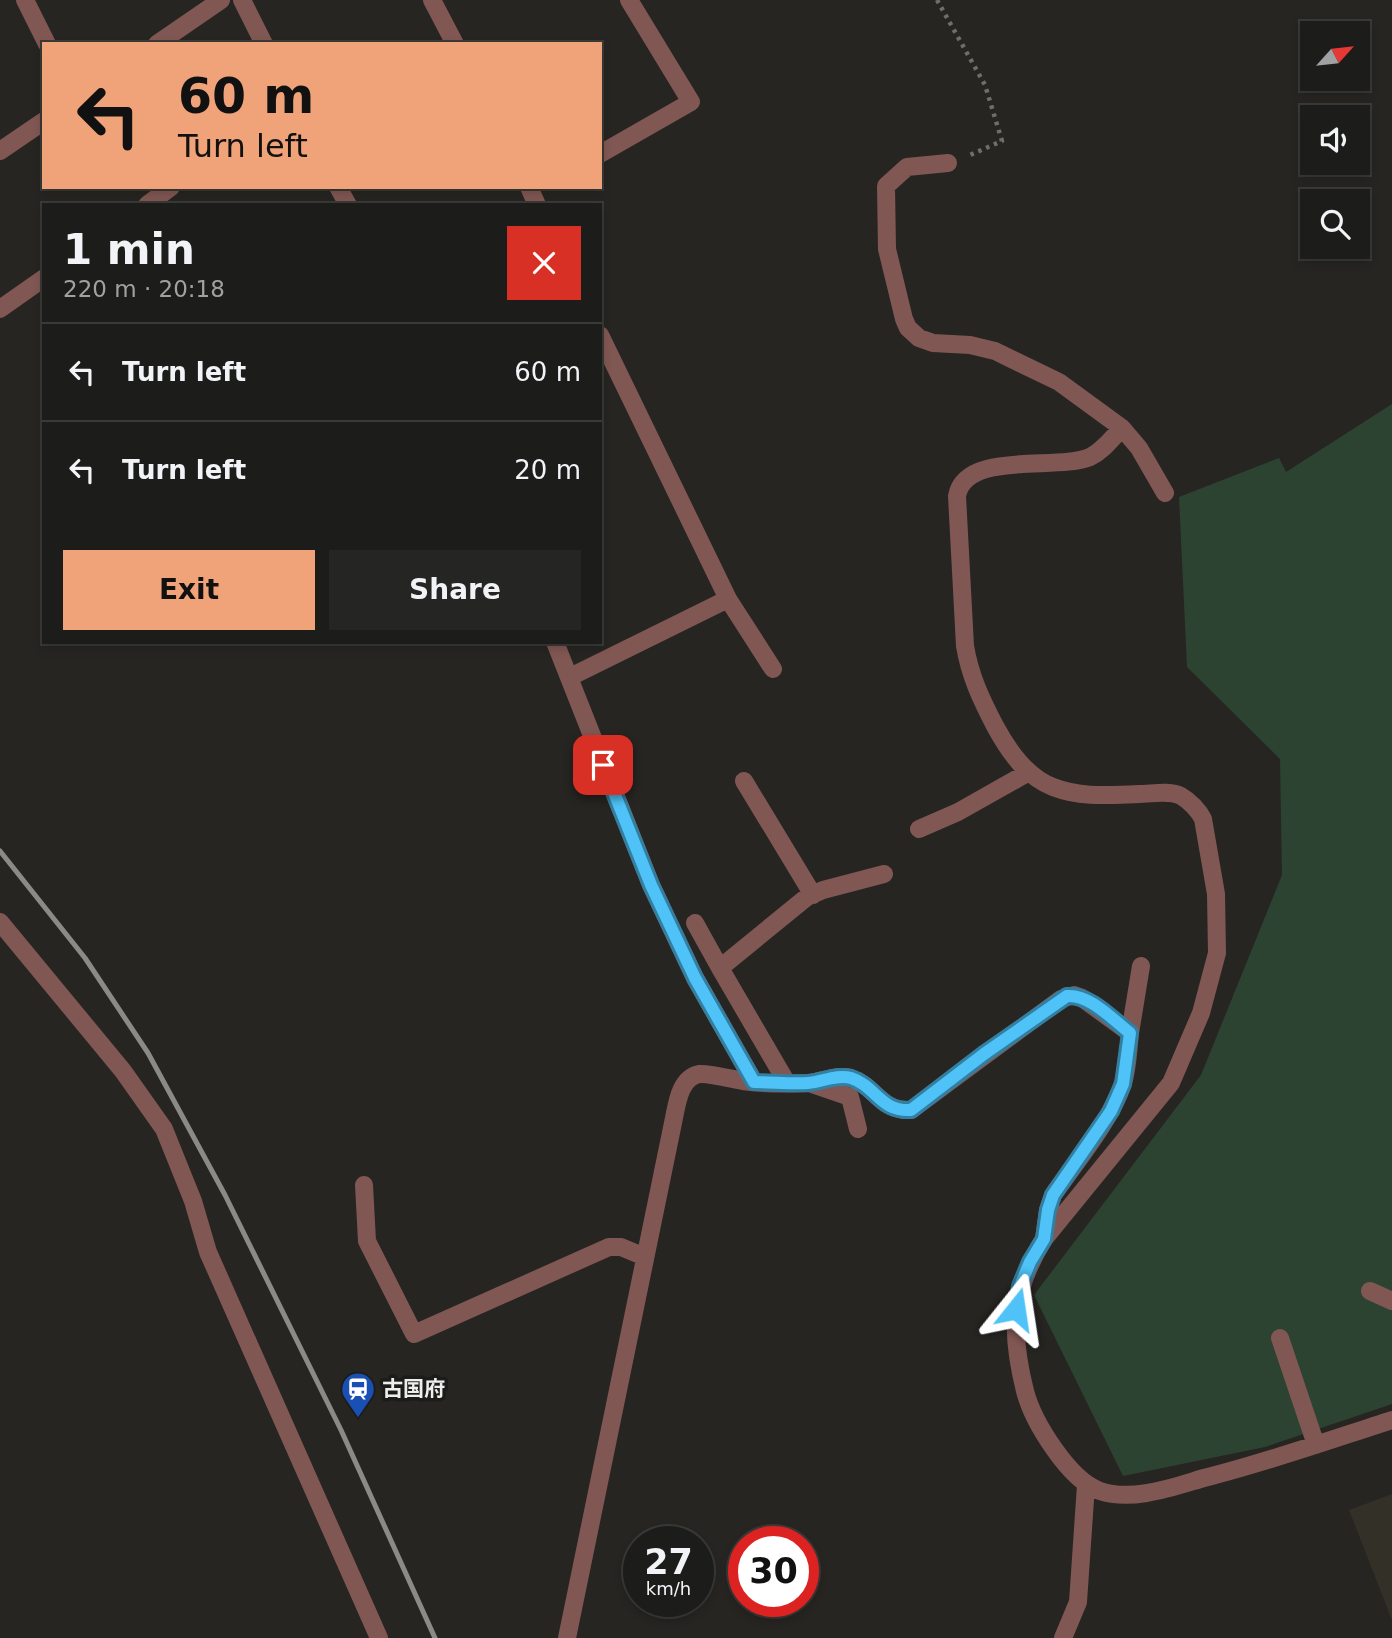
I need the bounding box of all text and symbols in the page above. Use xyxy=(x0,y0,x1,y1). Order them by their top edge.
north arrow xyxy=(1300,21,1370,91)
map controls xyxy=(1300,21,1370,259)
text: 60 m xyxy=(178,68,314,125)
icon: left xyxy=(63,70,154,161)
button: sound xyxy=(1300,105,1370,175)
text: Turn left xyxy=(178,127,308,165)
button: search xyxy=(1300,189,1370,259)
text: 1 min xyxy=(63,225,195,274)
button: close xyxy=(507,226,581,300)
text: 220 m · 20:18 xyxy=(63,276,225,302)
icon: left xyxy=(63,353,101,391)
text: Turn left xyxy=(122,357,246,387)
text: 60 m xyxy=(514,357,581,387)
icon: left xyxy=(63,451,101,489)
text: Turn left xyxy=(122,455,246,485)
text: 20 m xyxy=(514,455,581,485)
button: Exit xyxy=(63,550,315,630)
button: Share xyxy=(329,550,581,630)
pin xyxy=(573,735,633,795)
icon: arrive xyxy=(584,746,622,784)
position arrow xyxy=(979,1272,1053,1346)
station icon: 古国府 xyxy=(339,1370,377,1419)
place label: 古国府 xyxy=(382,1377,445,1401)
speed limit sign: 30 xyxy=(728,1526,819,1617)
text: 27 xyxy=(644,1542,693,1582)
text: km/h xyxy=(646,1578,691,1599)

